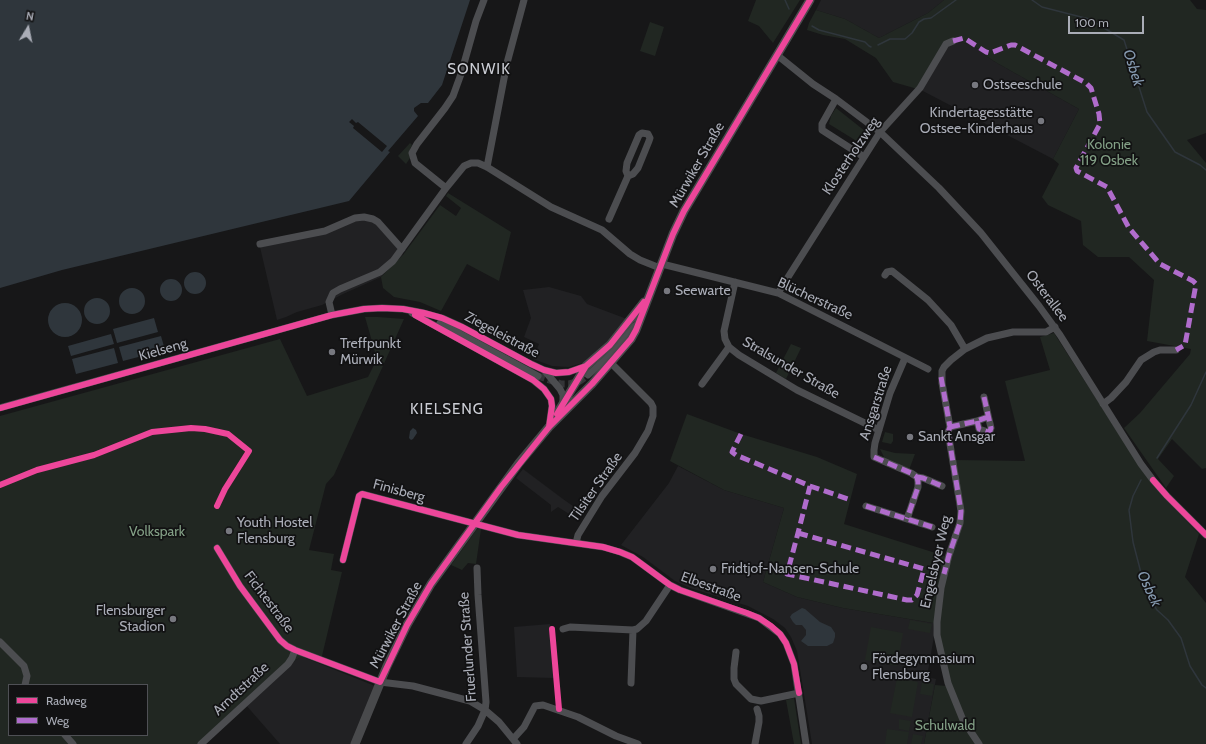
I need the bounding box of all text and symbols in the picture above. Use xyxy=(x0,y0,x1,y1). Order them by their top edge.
north arrow xyxy=(8,8,48,48)
scale bar xyxy=(1070,8,1146,34)
text: N xyxy=(25,9,35,24)
text: 100 m xyxy=(1075,15,1109,30)
water label: Osbek xyxy=(1119,47,1147,89)
district label: SONWIK xyxy=(447,61,511,79)
place label: Ostseeschule xyxy=(983,77,1062,93)
marker: Ostseeschule xyxy=(970,80,980,90)
place label: Kindertagesstätte Ostsee-Kinderhaus xyxy=(920,105,1033,138)
street label: Klosterholzweg xyxy=(819,114,883,198)
marker: Kindertagesstätte Ostsee-Kinderhaus xyxy=(1036,116,1046,126)
street label: Mürwiker Straße xyxy=(666,119,728,211)
park label: Kolonie 119 Osbek xyxy=(1080,137,1138,170)
street label: Osterallee xyxy=(1022,267,1072,325)
street label: Blücherstraße xyxy=(775,274,855,324)
place label: Seewarte xyxy=(675,283,731,299)
marker: Seewarte xyxy=(662,286,672,296)
street label: Ziegeleistraße xyxy=(462,308,542,362)
street label: Stralsunder Straße xyxy=(739,333,843,403)
street label: Kielseng xyxy=(137,335,189,365)
place label: Treffpunkt Mürwik xyxy=(340,336,401,368)
marker: Treffpunkt Mürwik xyxy=(327,347,337,357)
street label: Ansgarstraße xyxy=(856,364,896,442)
district label: KIELSENG xyxy=(410,401,484,419)
place label: Sankt Ansgar xyxy=(918,429,995,445)
marker: Sankt Ansgar xyxy=(905,432,915,442)
street label: Tilsiter Straße xyxy=(566,449,626,525)
street label: Finisberg xyxy=(371,476,427,506)
street label: Engelsbyer Weg xyxy=(917,514,955,610)
place label: Youth Hostel Flensburg xyxy=(237,515,313,548)
park label: Volkspark xyxy=(129,524,185,540)
marker: Youth Hostel Flensburg xyxy=(224,526,234,536)
place label: Fridtjof-Nansen-Schule xyxy=(721,561,859,577)
marker: Fridtjof-Nansen-Schule xyxy=(708,564,718,574)
street label: Fichtestraße xyxy=(240,568,298,636)
street label: Elbestraße xyxy=(679,568,743,606)
water label: Osbek xyxy=(1133,568,1165,610)
street label: Mürwiker Straße xyxy=(366,579,426,671)
street label: Fruerlunder Straße xyxy=(456,592,480,702)
place label: Flensburger Stadion xyxy=(96,603,165,636)
marker: Flensburger Stadion xyxy=(168,614,178,624)
place label: Fördegymnasium Flensburg xyxy=(872,651,975,684)
street label: Arndtstraße xyxy=(210,659,272,719)
marker: Fördegymnasium Flensburg xyxy=(859,662,869,672)
legend xyxy=(8,684,148,736)
text: Radweg xyxy=(46,693,86,708)
text: Weg xyxy=(46,713,69,728)
park label: Schulwald xyxy=(915,718,975,734)

